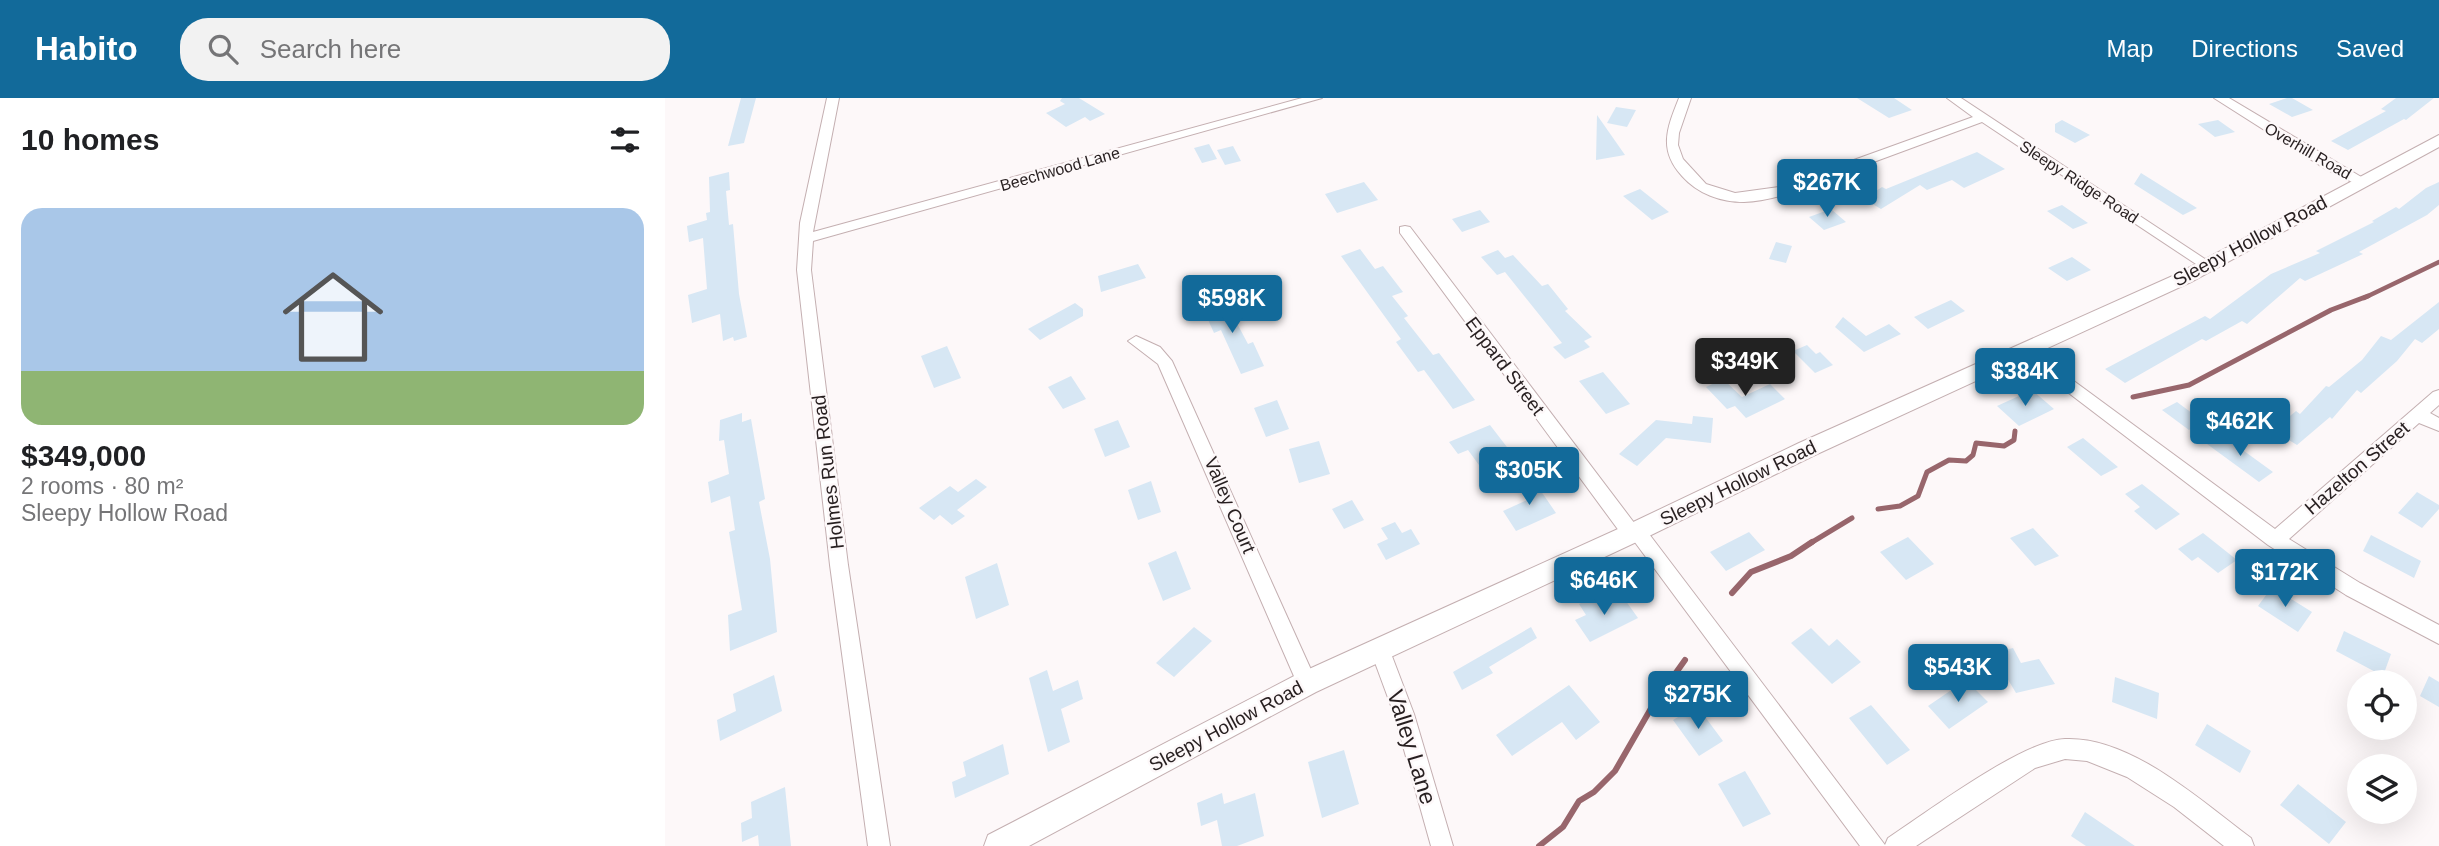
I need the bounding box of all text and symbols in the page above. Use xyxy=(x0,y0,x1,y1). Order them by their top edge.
search box xyxy=(180,18,670,81)
text: Habito xyxy=(35,30,138,67)
icon: search xyxy=(204,30,242,68)
text: Search here xyxy=(260,34,401,64)
text: Map xyxy=(2107,35,2153,62)
text: Directions xyxy=(2191,35,2298,62)
text: Saved xyxy=(2336,35,2404,62)
street label: Overhill Road xyxy=(2262,119,2354,183)
icon: filters xyxy=(606,121,644,159)
text: 10 homes xyxy=(21,123,159,156)
street label: Sleepy Ridge Road xyxy=(2017,137,2141,227)
street label: Beechwood Lane xyxy=(998,144,1122,194)
pin: $267K xyxy=(1778,159,1876,219)
text: $267K xyxy=(1793,169,1861,195)
street label: Sleepy Hollow Road xyxy=(2170,192,2330,290)
icon: home xyxy=(270,254,396,380)
pin: $598K xyxy=(1183,275,1281,335)
text: $598K xyxy=(1198,285,1266,311)
street label: Eppard Street xyxy=(1461,313,1549,420)
pin: $349K xyxy=(1696,338,1794,398)
text: $349K xyxy=(1711,348,1779,374)
pin: $384K xyxy=(1976,348,2074,408)
text: $384K xyxy=(1991,358,2059,384)
street label: Holmes Run Road xyxy=(808,394,848,550)
pin: $462K xyxy=(2191,398,2289,458)
text: $462K xyxy=(2206,408,2274,434)
street label: Hazelton Street xyxy=(2301,417,2414,519)
street label: Sleepy Hollow Road xyxy=(1657,436,1819,530)
text: $349,000 xyxy=(21,439,146,472)
pin: $305K xyxy=(1480,448,1578,507)
street label: Valley Court xyxy=(1200,454,1260,557)
text: $305K xyxy=(1495,457,1563,483)
text: 2 rooms · 80 m² xyxy=(21,473,183,499)
text: Sleepy Hollow Road xyxy=(21,500,228,526)
pin: $172K xyxy=(2236,550,2334,609)
pin: $646K xyxy=(1555,558,1653,617)
text: $172K xyxy=(2251,559,2319,585)
text: $646K xyxy=(1570,567,1638,593)
pin: $543K xyxy=(1909,644,2007,704)
text: $543K xyxy=(1924,654,1992,680)
map controls xyxy=(2347,670,2417,824)
button: locate xyxy=(2347,670,2417,740)
pin: $275K xyxy=(1649,672,1747,731)
street label: Sleepy Hollow Road xyxy=(1146,677,1306,775)
text: $275K xyxy=(1664,681,1732,707)
street label: Valley Lane xyxy=(1382,687,1442,807)
button: layers xyxy=(2347,754,2417,824)

